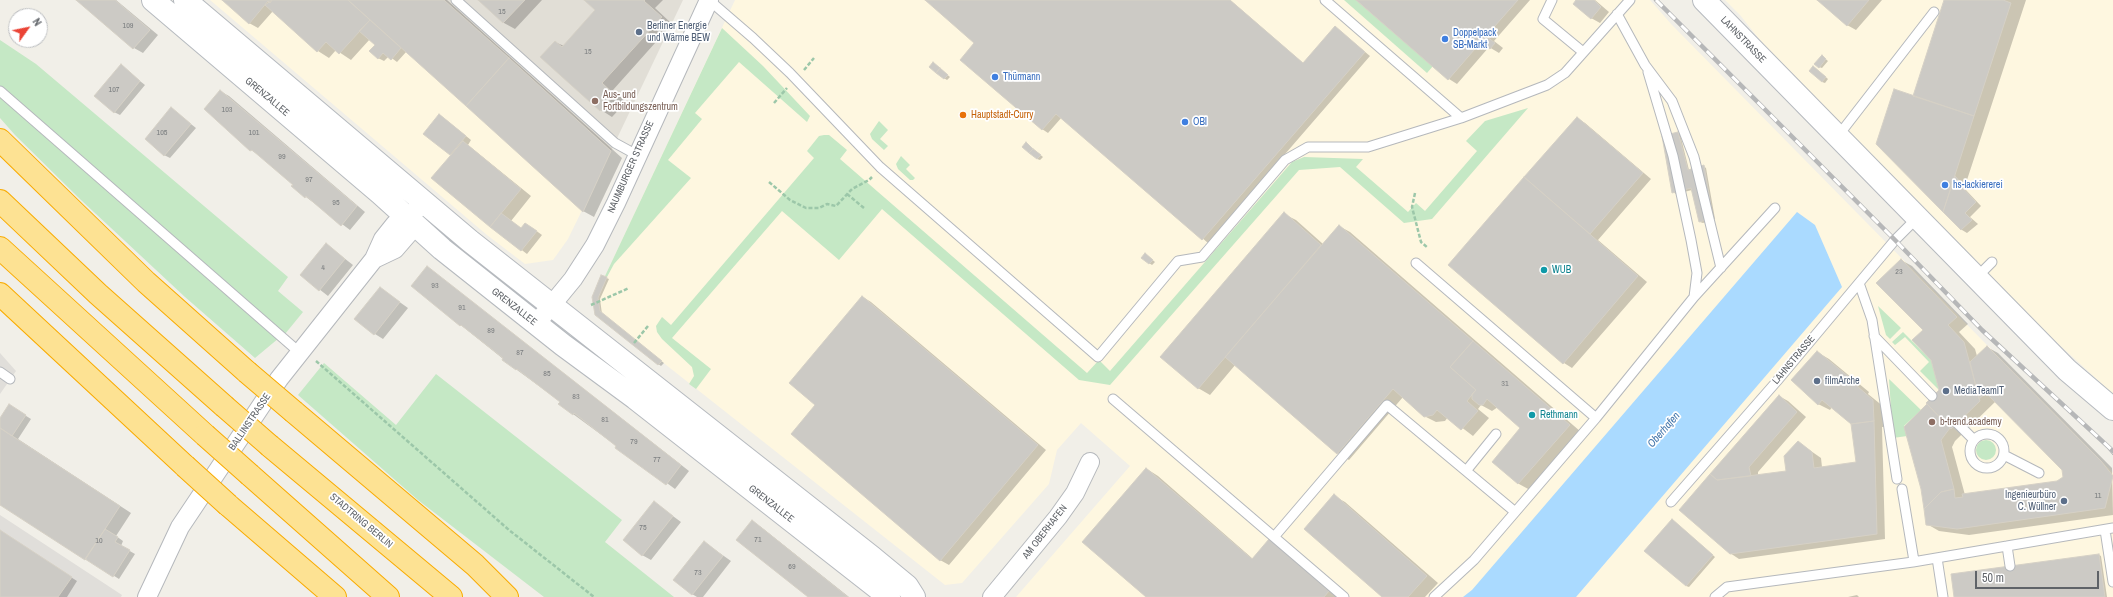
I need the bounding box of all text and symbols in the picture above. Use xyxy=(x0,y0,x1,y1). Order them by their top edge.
house number: 15 xyxy=(498,7,506,17)
north arrow xyxy=(8,8,48,48)
street label: LAHNSTRASSE xyxy=(1718,14,1768,66)
text: N xyxy=(30,15,45,29)
place label: Berliner Energie und Wärme BEW xyxy=(647,20,710,44)
house number: 109 xyxy=(123,21,133,31)
marker: Berliner Energie und Wärme BEW xyxy=(634,27,644,37)
place label: Doppelpack SB-Markt xyxy=(1453,27,1496,50)
marker: Doppelpack SB-Markt xyxy=(1440,34,1450,44)
house number: 15 xyxy=(584,47,592,57)
place label: Thürmann xyxy=(1003,71,1040,83)
marker: Thürmann xyxy=(990,72,1000,82)
street label: GRENZALLEE xyxy=(242,75,292,119)
house number: 107 xyxy=(109,85,119,95)
place label: Aus- und Fortbildungszentrum xyxy=(603,89,678,112)
marker: Aus- und Fortbildungszentrum xyxy=(590,96,600,106)
house number: 103 xyxy=(222,105,232,115)
place label: Hauptstadt-Curry xyxy=(971,109,1033,121)
marker: Hauptstadt-Curry xyxy=(958,110,968,120)
place label: OBI xyxy=(1193,116,1207,128)
marker: OBI xyxy=(1180,117,1190,127)
street label: NAUMBURGER STRASSE xyxy=(605,119,657,215)
house number: 105 xyxy=(157,128,167,138)
house number: 101 xyxy=(249,128,259,138)
house number: 99 xyxy=(278,152,286,162)
house number: 97 xyxy=(305,175,313,185)
place label: hs-lackiererei xyxy=(1953,179,2003,191)
marker: hs-lackiererei xyxy=(1940,180,1950,190)
house number: 95 xyxy=(332,198,340,208)
house number: 4 xyxy=(321,263,325,273)
place label: WUB xyxy=(1552,264,1571,276)
marker: WUB xyxy=(1539,265,1549,275)
house number: 23 xyxy=(1895,267,1903,277)
house number: 93 xyxy=(431,281,439,291)
street label: GRENZALLEE xyxy=(489,286,539,328)
house number: 91 xyxy=(458,303,466,313)
house number: 89 xyxy=(487,326,495,336)
street label: LAHNSTRASSE xyxy=(1770,333,1818,387)
house number: 87 xyxy=(516,348,524,358)
house number: 85 xyxy=(543,369,551,379)
place label: filmArche xyxy=(1825,375,1860,387)
marker: filmArche xyxy=(1812,376,1822,386)
house number: 31 xyxy=(1501,379,1509,389)
place label: MediaTeamIT xyxy=(1954,385,2004,397)
marker: MediaTeamIT xyxy=(1941,386,1951,396)
street label: BALLINSTRASSE xyxy=(226,391,274,453)
house number: 83 xyxy=(572,392,580,402)
place label: Rethmann xyxy=(1540,409,1578,421)
marker: Rethmann xyxy=(1527,410,1537,420)
water label: Oberhafen xyxy=(1645,410,1683,450)
house number: 81 xyxy=(601,415,609,425)
place label: b-trend.academy xyxy=(1940,416,2002,428)
marker: b-trend.academy xyxy=(1927,417,1937,427)
house number: 79 xyxy=(630,437,638,447)
house number: 77 xyxy=(653,455,661,465)
street label: GRENZALLEE xyxy=(746,483,796,525)
place label: Ingenieurbüro C. Wüllner xyxy=(2005,489,2056,512)
street label: STADTRING BERLIN xyxy=(327,491,395,551)
house number: 11 xyxy=(2095,491,2101,501)
marker: Ingenieurbüro C. Wüllner xyxy=(2059,496,2069,506)
street label: AM OBERHAFEN xyxy=(1020,502,1070,562)
house number: 75 xyxy=(639,523,647,533)
house number: 71 xyxy=(754,535,762,545)
house number: 10 xyxy=(95,536,103,546)
house number: 69 xyxy=(788,562,796,572)
scale bar xyxy=(1977,563,2101,589)
house number: 73 xyxy=(694,568,702,578)
text: 50 m xyxy=(1982,570,2004,586)

